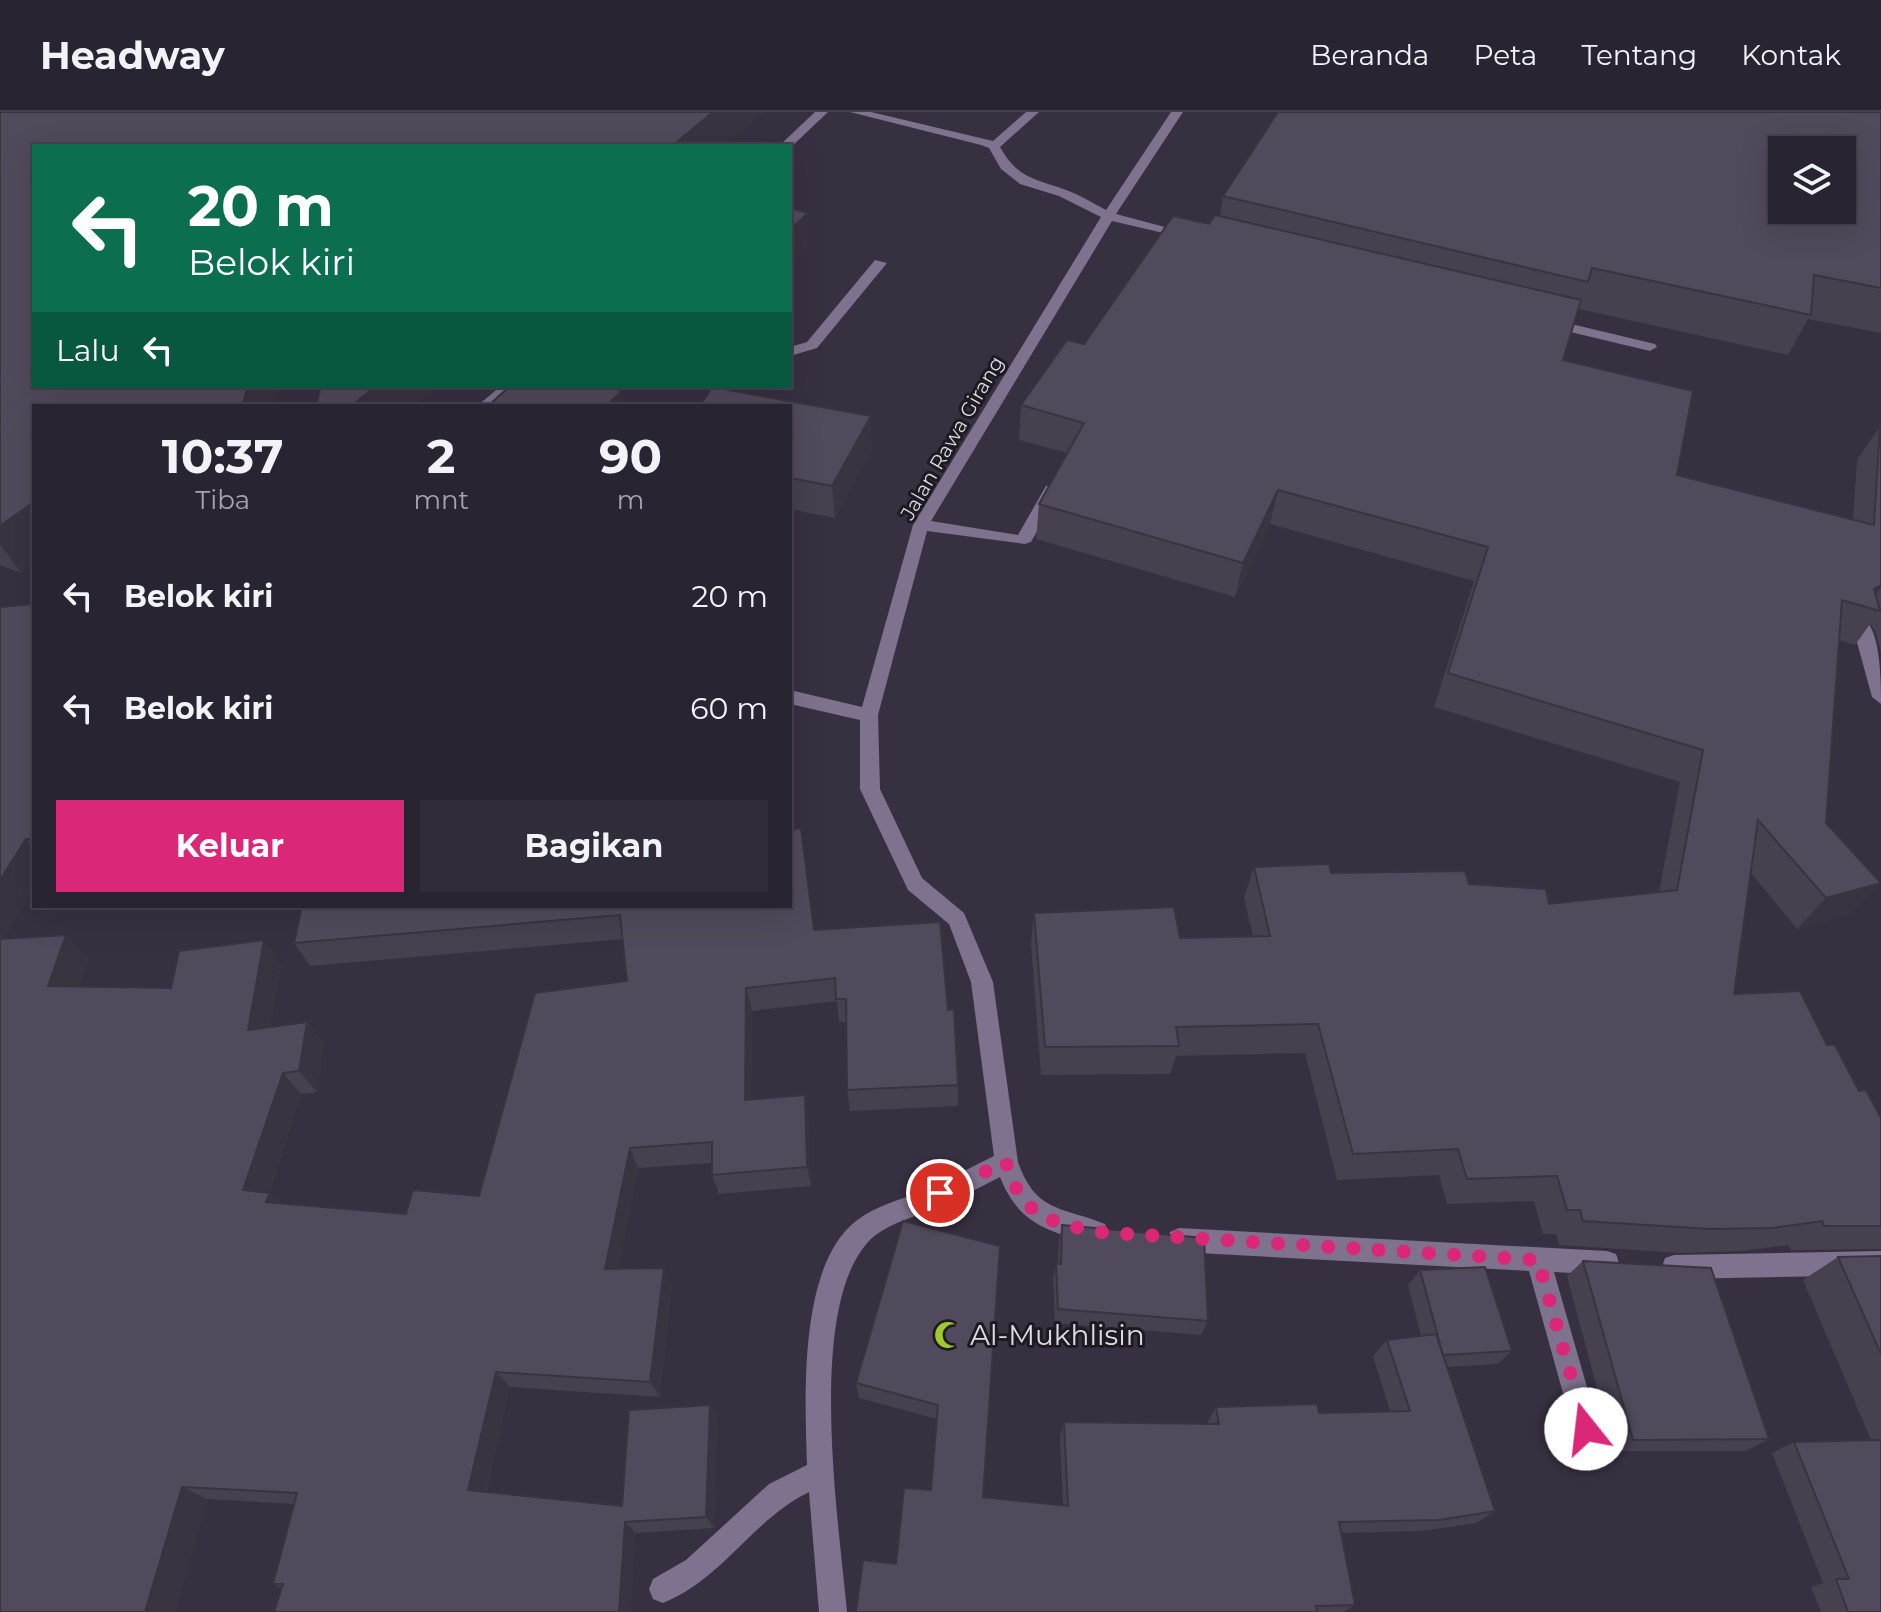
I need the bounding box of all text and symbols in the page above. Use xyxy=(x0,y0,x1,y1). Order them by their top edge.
text: Headway xyxy=(40,32,225,79)
text: Beranda xyxy=(1310,38,1429,72)
text: Peta xyxy=(1473,38,1537,72)
text: Tentang xyxy=(1581,38,1697,72)
text: Kontak xyxy=(1741,38,1841,72)
map controls xyxy=(1768,136,1856,224)
button: layers xyxy=(1768,136,1856,224)
text: 20 m xyxy=(188,172,334,240)
icon: left xyxy=(56,176,160,280)
text: Belok kiri xyxy=(188,240,355,284)
icon: left xyxy=(136,328,180,372)
text: Lalu xyxy=(56,332,120,369)
street label: Jalan Rawa Girang xyxy=(895,352,1009,525)
text: 10:37 xyxy=(162,427,284,485)
text: 2 xyxy=(427,427,455,485)
text: 90 xyxy=(599,427,662,485)
text: Tiba xyxy=(195,484,250,516)
text: mnt xyxy=(413,484,469,516)
text: m xyxy=(617,484,644,516)
icon: left xyxy=(56,574,100,618)
text: Belok kiri xyxy=(124,578,273,615)
text: 20 m xyxy=(691,578,768,615)
icon: left xyxy=(56,686,100,730)
text: Belok kiri xyxy=(124,690,273,727)
text: 60 m xyxy=(690,690,768,727)
button: Keluar xyxy=(56,800,404,892)
button: Bagikan xyxy=(420,800,768,892)
pin xyxy=(906,1159,974,1227)
icon: arrive xyxy=(918,1171,962,1215)
place label: Al-Mukhlisin xyxy=(970,1318,1145,1352)
mosque icon: Al-Mukhlisin xyxy=(933,1320,963,1350)
position arrow xyxy=(1544,1387,1628,1471)

